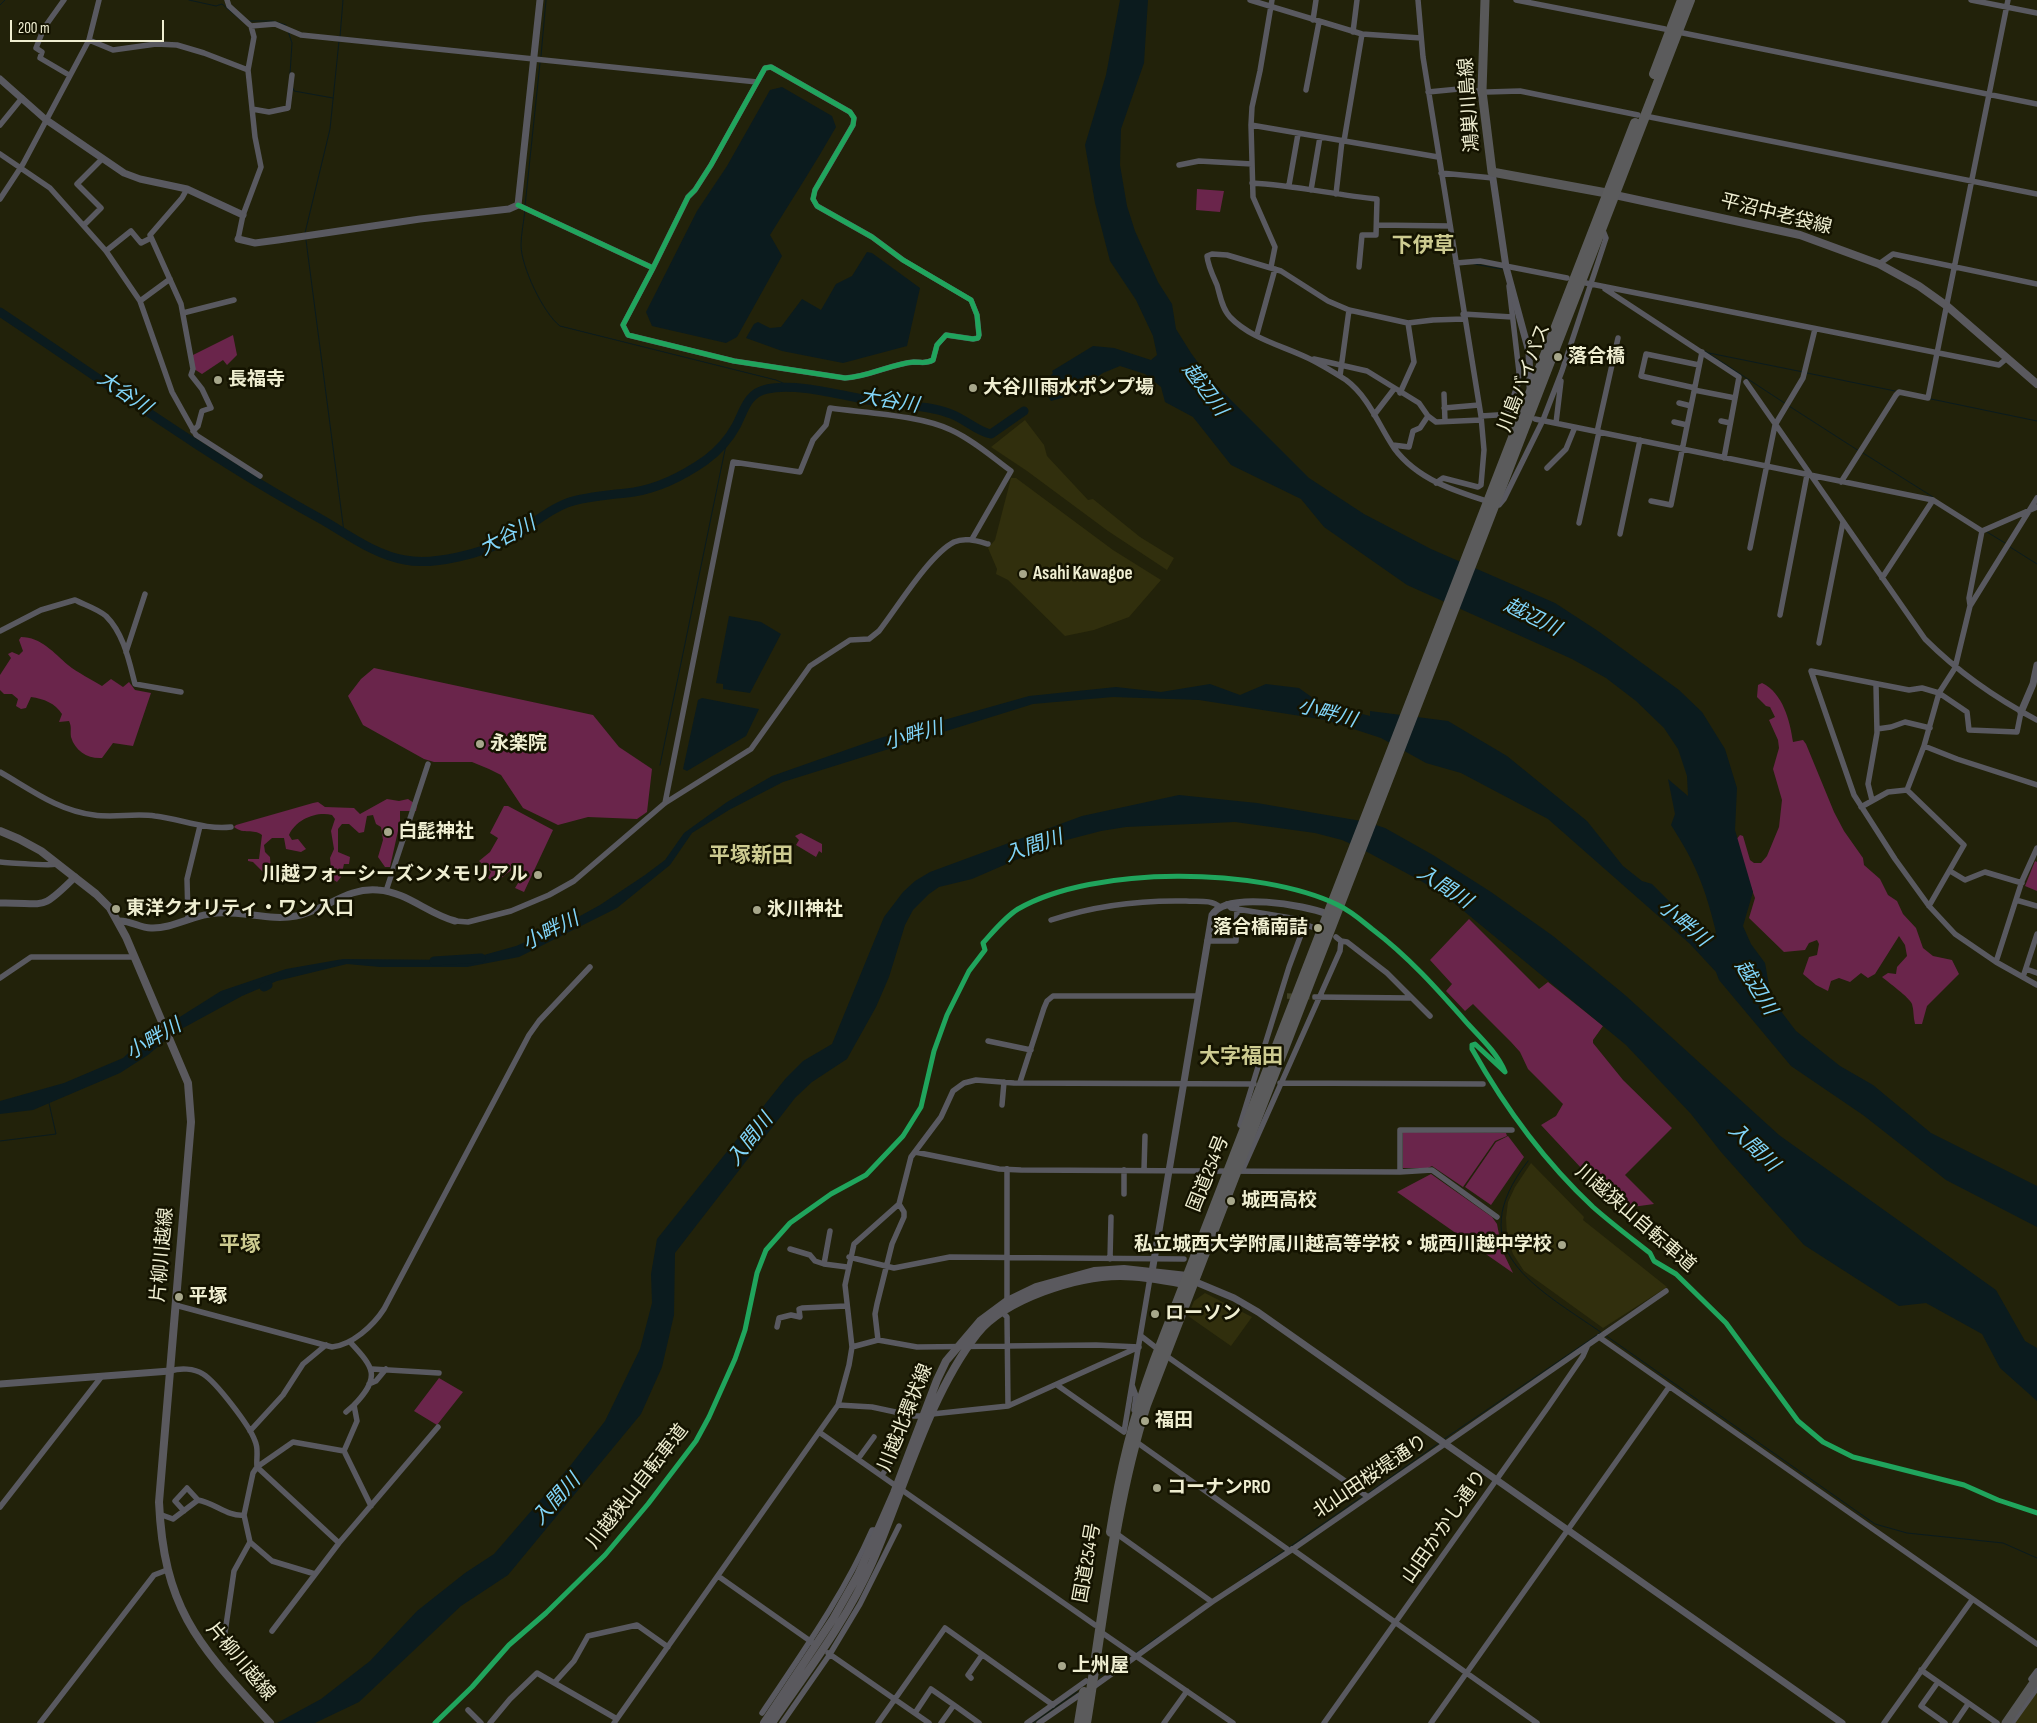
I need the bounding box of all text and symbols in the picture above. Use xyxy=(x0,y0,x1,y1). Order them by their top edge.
scale bar xyxy=(12,10,166,42)
text: 200 m xyxy=(18,19,50,38)
street label: 鴻巣川島線 xyxy=(1455,57,1485,153)
street label: 平沼中老袋線 xyxy=(1718,190,1834,240)
district label: 下伊草 xyxy=(1392,234,1454,260)
street label: 川島バイパス xyxy=(1494,321,1556,435)
place label: 落合橋 xyxy=(1568,346,1625,368)
marker: 落合橋 xyxy=(1552,351,1564,363)
water label: 越辺川 xyxy=(1176,359,1232,421)
water label: 大谷川 xyxy=(92,367,156,421)
place label: 長福寺 xyxy=(228,369,285,391)
marker: 長福寺 xyxy=(212,374,224,386)
place label: 大谷川雨水ポンプ場 xyxy=(983,377,1154,399)
marker: 大谷川雨水ポンプ場 xyxy=(967,382,979,394)
water label: 大谷川 xyxy=(857,385,921,419)
water label: 大谷川 xyxy=(476,512,540,562)
place label: Asahi Kawagoe xyxy=(1033,563,1133,585)
marker: Asahi Kawagoe xyxy=(1017,568,1029,580)
water label: 越辺川 xyxy=(1500,594,1564,642)
water label: 小畔川 xyxy=(1295,695,1359,733)
water label: 小畔川 xyxy=(882,716,946,756)
place label: 永楽院 xyxy=(490,733,547,755)
marker: 永楽院 xyxy=(474,738,486,750)
place label: 白髭神社 xyxy=(398,821,474,843)
marker: 白髭神社 xyxy=(382,826,394,838)
water label: 入間川 xyxy=(1002,826,1066,868)
district label: 平塚新田 xyxy=(709,844,793,870)
water label: 入間川 xyxy=(1412,862,1476,914)
place label: 川越フォーシーズンメモリアル xyxy=(262,864,528,886)
marker: 川越フォーシーズンメモリアル xyxy=(532,869,544,881)
water label: 小畔川 xyxy=(1652,896,1714,952)
place label: 東洋クオリティ・ワン入口 xyxy=(126,898,354,920)
place label: 氷川神社 xyxy=(767,899,843,921)
marker: 東洋クオリティ・ワン入口 xyxy=(110,903,122,915)
marker: 氷川神社 xyxy=(751,904,763,916)
water label: 小畔川 xyxy=(519,908,583,956)
place label: 落合橋南詰 xyxy=(1213,917,1308,939)
marker: 落合橋南詰 xyxy=(1312,922,1324,934)
water label: 越辺川 xyxy=(1729,956,1781,1020)
water label: 小畔川 xyxy=(122,1014,186,1066)
district label: 大字福田 xyxy=(1199,1045,1283,1071)
water label: 入間川 xyxy=(723,1109,779,1171)
water label: 入間川 xyxy=(1723,1119,1783,1177)
street label: 国道254号 xyxy=(1183,1132,1235,1216)
street label: 川越狭山自転車道 xyxy=(1570,1161,1700,1277)
place label: 城西高校 xyxy=(1241,1190,1317,1212)
marker: 城西高校 xyxy=(1225,1195,1237,1207)
street label: 片柳川越線 xyxy=(148,1207,178,1303)
district label: 平塚 xyxy=(219,1233,261,1259)
place label: 私立城西大学附属川越高等学校・城西川越中学校 xyxy=(1134,1234,1552,1256)
marker: 私立城西大学附属川越高等学校・城西川越中学校 xyxy=(1556,1239,1568,1251)
place label: 平塚 xyxy=(189,1286,227,1308)
marker: 平塚 xyxy=(173,1291,185,1303)
place label: ローソン xyxy=(1165,1303,1241,1325)
marker: ローソン xyxy=(1149,1308,1161,1320)
street label: 川越北環状線 xyxy=(874,1361,938,1475)
place label: 福田 xyxy=(1155,1410,1193,1432)
marker: 福田 xyxy=(1139,1415,1151,1427)
street label: 川越狭山自転車道 xyxy=(582,1420,694,1554)
street label: 北山田桜堤通り xyxy=(1309,1430,1433,1524)
street label: 山田かかし通り xyxy=(1398,1466,1492,1588)
water label: 入間川 xyxy=(528,1470,586,1530)
place label: コーナンPRO xyxy=(1167,1477,1271,1499)
marker: コーナンPRO xyxy=(1151,1482,1163,1494)
street label: 国道254号 xyxy=(1070,1521,1106,1605)
street label: 片柳川越線 xyxy=(201,1618,279,1706)
place label: 上州屋 xyxy=(1072,1655,1129,1677)
marker: 上州屋 xyxy=(1056,1660,1068,1672)

